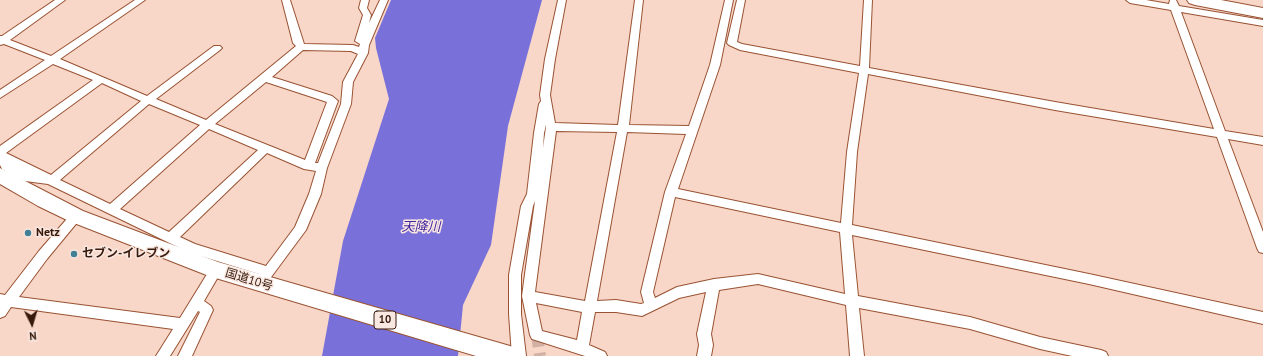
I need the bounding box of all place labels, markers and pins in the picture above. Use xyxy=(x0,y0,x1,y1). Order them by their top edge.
place label: Netz xyxy=(36,226,60,240)
marker: Netz xyxy=(23,228,33,238)
place label: セブン-イレブン xyxy=(82,247,170,261)
marker: セブン-イレブン xyxy=(69,249,79,259)

